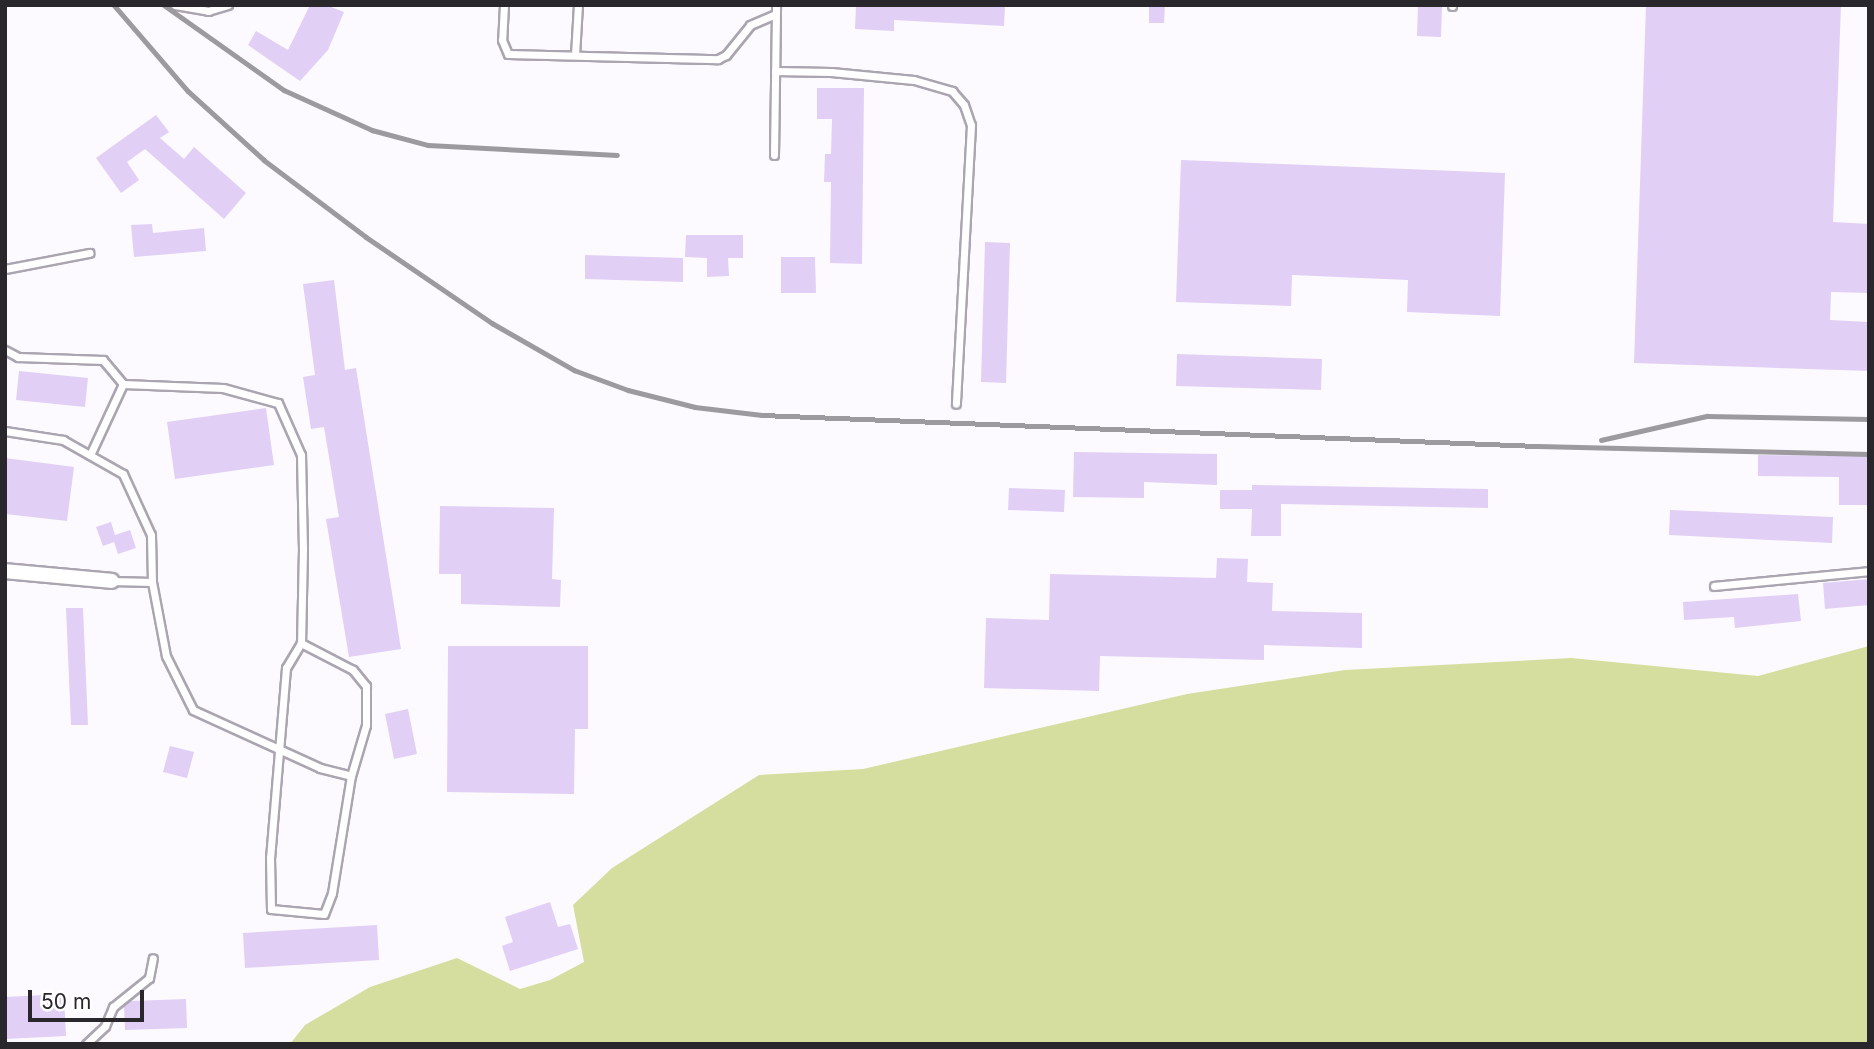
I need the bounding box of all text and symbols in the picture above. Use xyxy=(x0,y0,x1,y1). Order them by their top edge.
scale bar xyxy=(32,976,147,1020)
text: 50 m xyxy=(41,989,91,1014)

